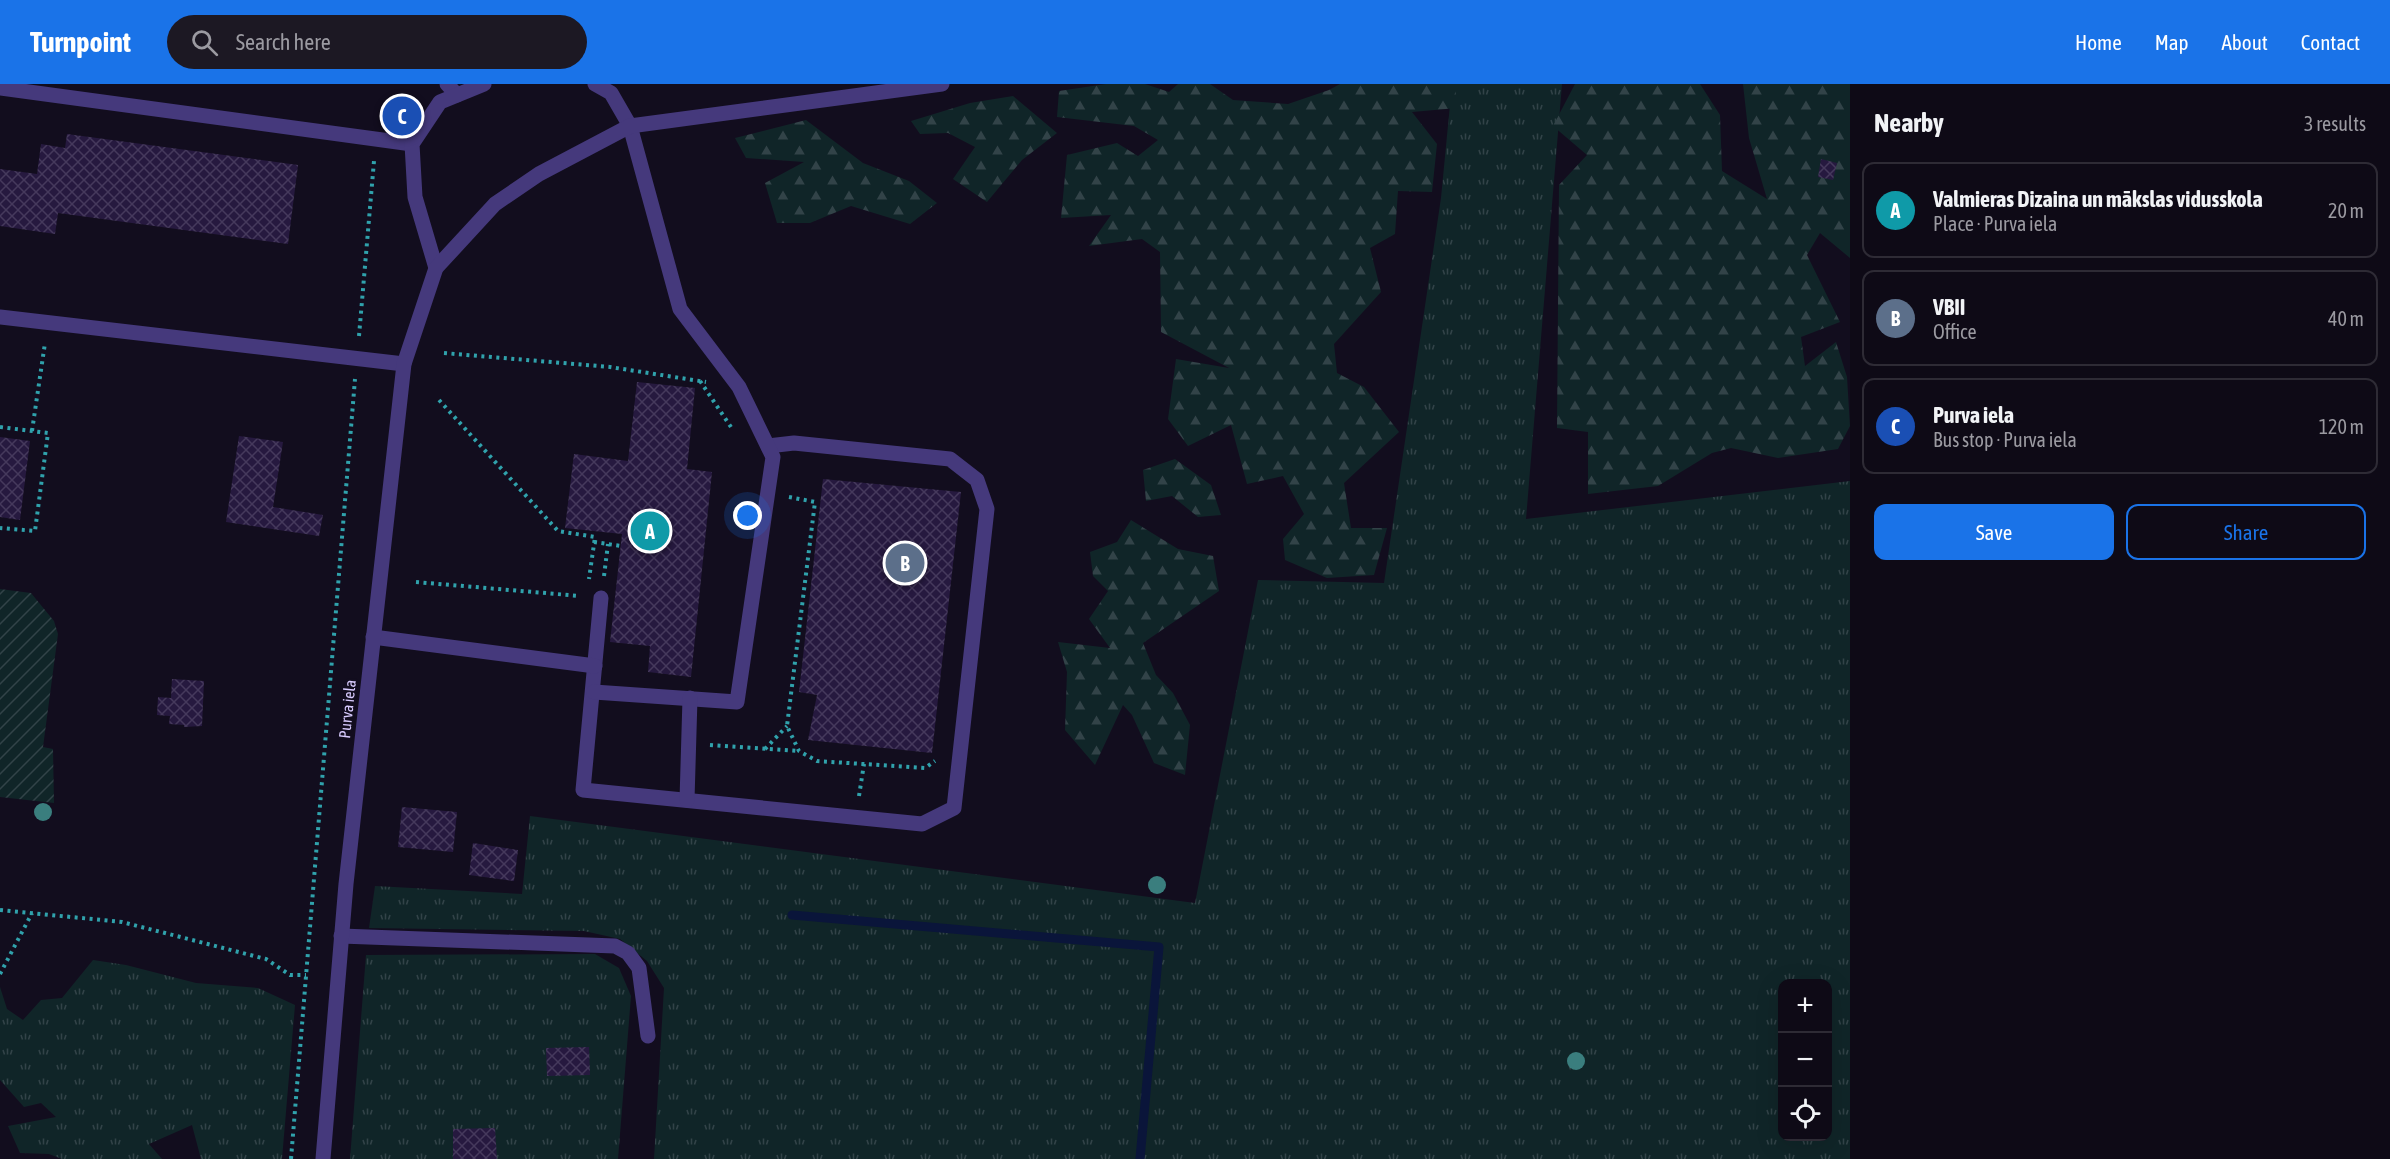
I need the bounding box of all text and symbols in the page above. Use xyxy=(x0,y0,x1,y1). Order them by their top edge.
search box xyxy=(167,15,587,69)
text: Turnpoint xyxy=(30,26,131,58)
icon: search xyxy=(188,26,221,59)
text: Search here xyxy=(236,29,331,55)
text: Home xyxy=(2075,30,2122,54)
text: Map xyxy=(2155,30,2189,54)
text: About xyxy=(2222,30,2268,54)
text: Contact xyxy=(2301,30,2360,54)
pin: C xyxy=(382,93,422,138)
text: Nearby xyxy=(1874,108,1944,138)
text: 3 results xyxy=(2304,112,2366,135)
text: Valmieras Dizaina un mākslas vidusskola xyxy=(1933,186,2263,212)
text: A xyxy=(1891,199,1900,222)
text: 20 m xyxy=(2328,199,2364,222)
text: Place · Purva iela xyxy=(1933,212,2057,235)
text: VBII xyxy=(1933,294,1965,320)
text: B xyxy=(1891,307,1900,330)
text: 40 m xyxy=(2328,307,2364,330)
text: Office xyxy=(1933,320,1977,343)
text: Purva iela xyxy=(1933,402,2014,428)
text: C xyxy=(1891,415,1900,438)
text: 120 m xyxy=(2319,415,2364,438)
text: Bus stop · Purva iela xyxy=(1933,428,2077,451)
your location xyxy=(733,501,762,530)
button: Save xyxy=(1874,504,2114,560)
button: Share xyxy=(2126,504,2366,560)
pin: A xyxy=(630,508,670,554)
pin: B xyxy=(886,540,924,586)
street label: Purva iela xyxy=(335,679,359,739)
map controls xyxy=(1778,979,1832,1141)
button: + xyxy=(1778,979,1832,1033)
button: − xyxy=(1778,1033,1832,1087)
button: locate xyxy=(1778,1087,1832,1141)

